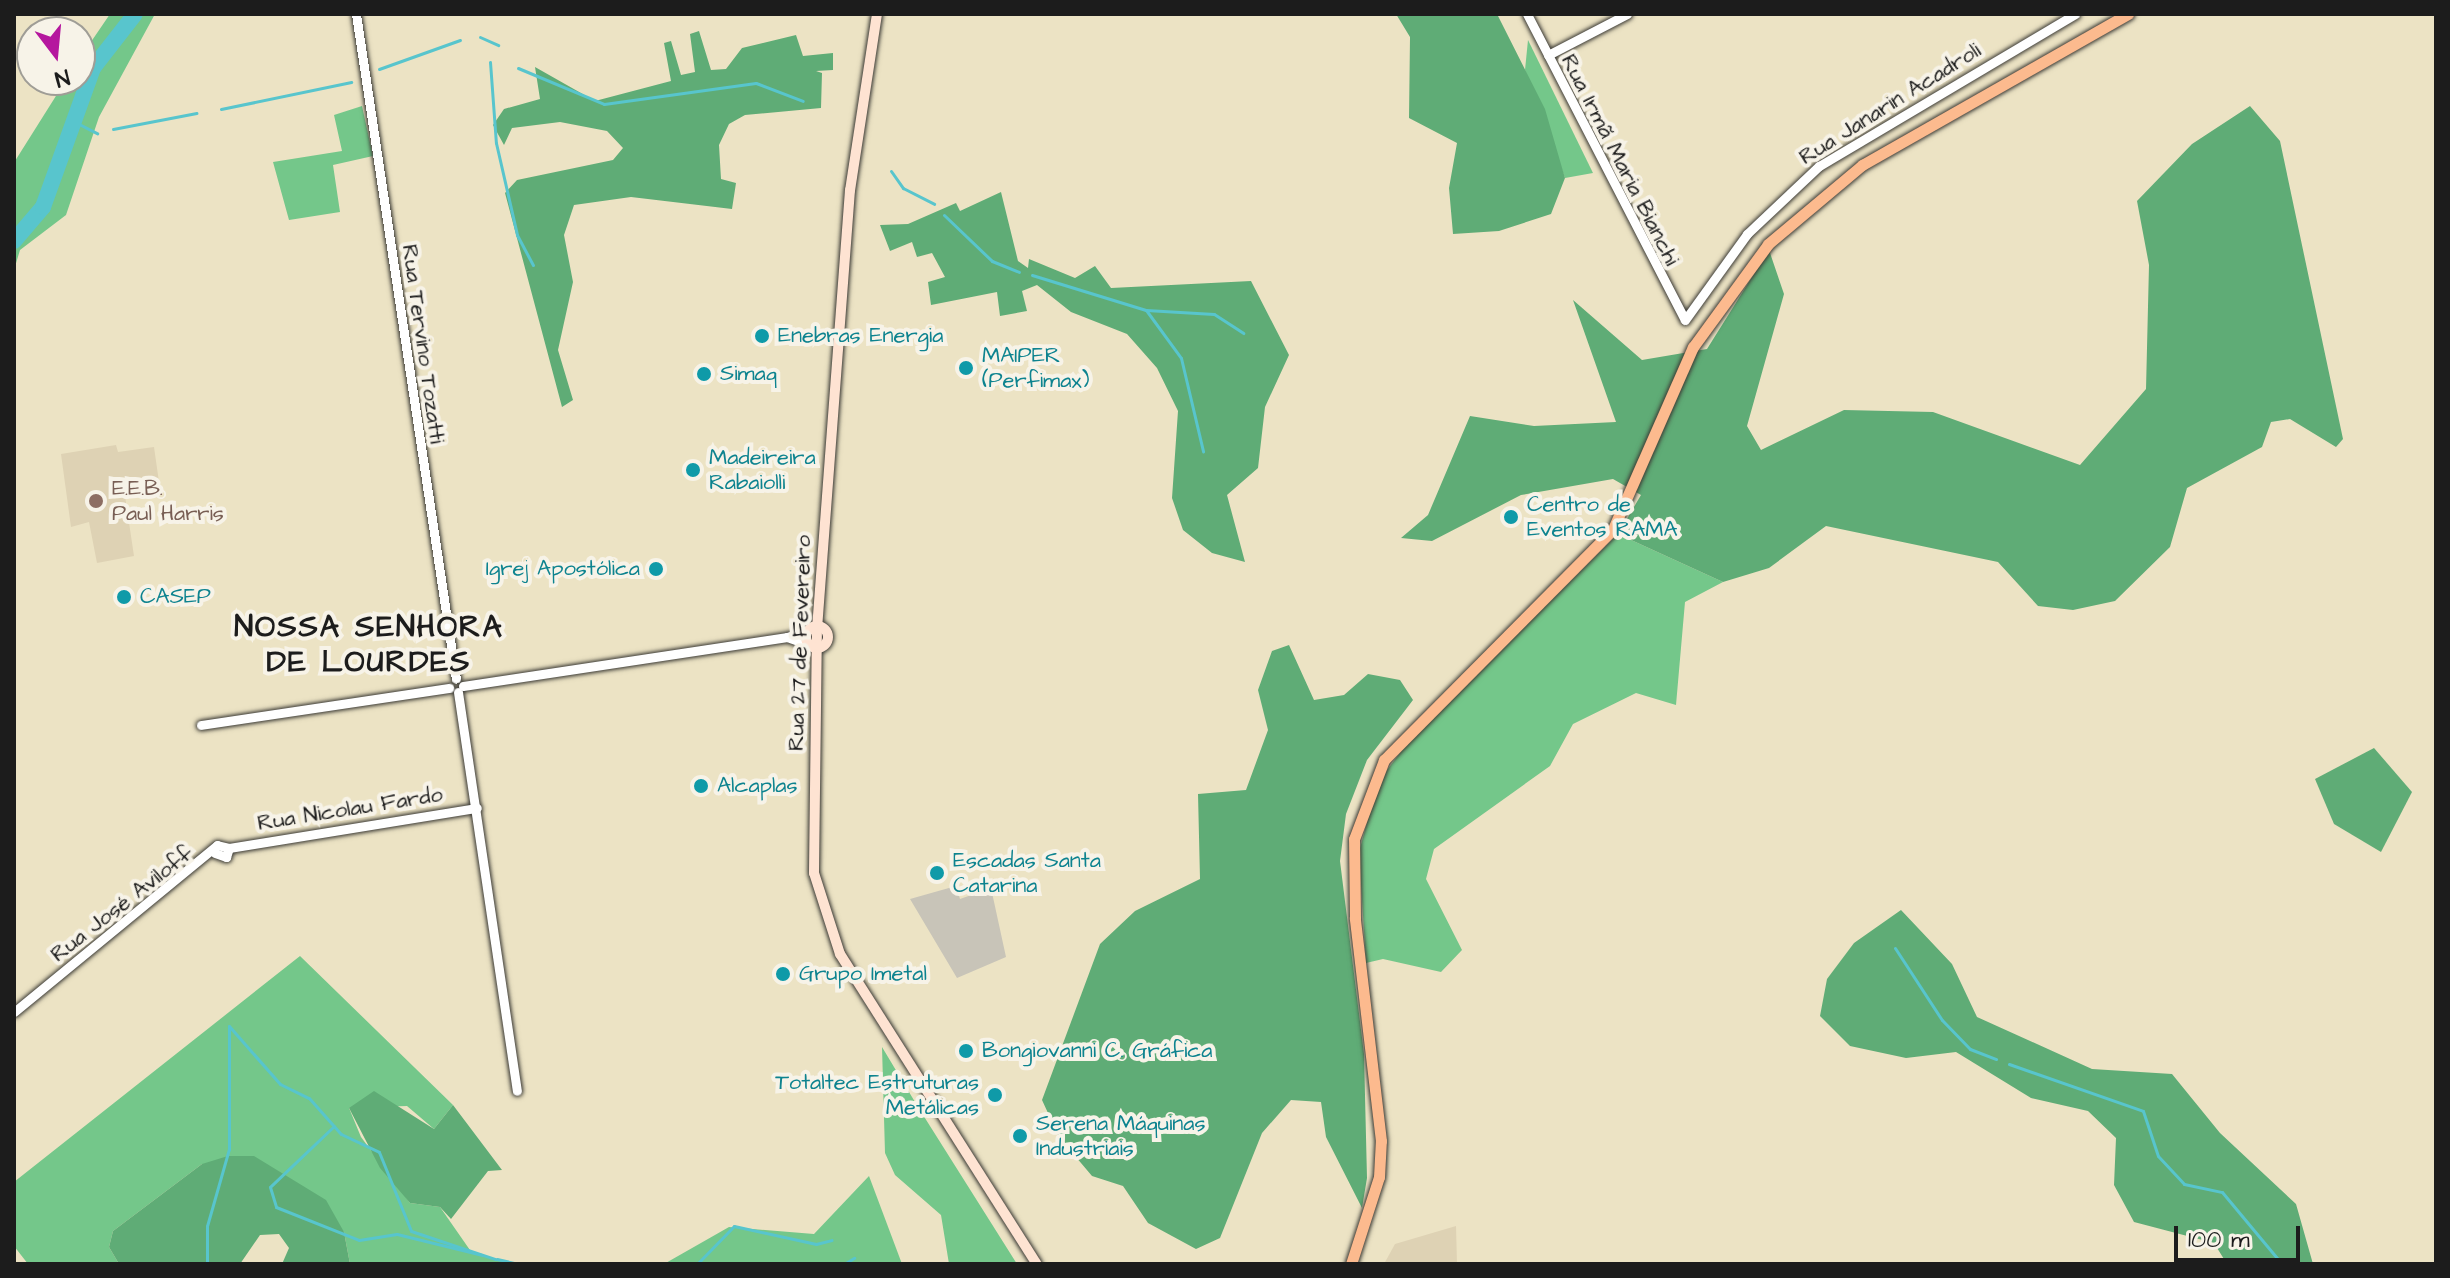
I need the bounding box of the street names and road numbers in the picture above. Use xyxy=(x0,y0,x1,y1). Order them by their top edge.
street label: Rua Janarin Acadroli xyxy=(1794,37,1986,171)
street label: Rua Irmã Maria Bianchi xyxy=(1555,50,1685,270)
street label: Rua Tervino Tozatti xyxy=(396,243,450,445)
street label: Rua 27 de Fevereiro xyxy=(783,535,817,751)
street label: Rua Nicolau Fardo xyxy=(256,781,444,837)
street label: Rua José Aviloff xyxy=(46,840,198,968)

